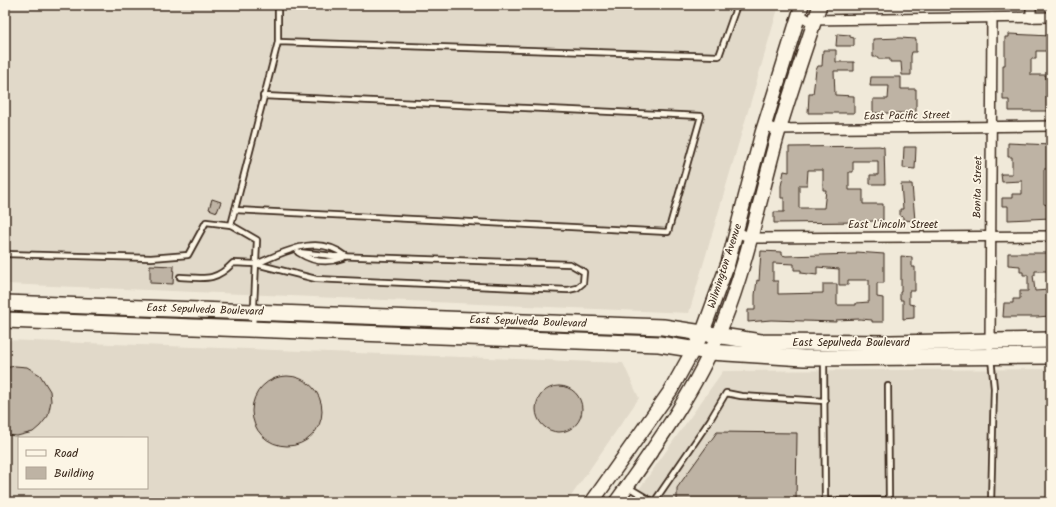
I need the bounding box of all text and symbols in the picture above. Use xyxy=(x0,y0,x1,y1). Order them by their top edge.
street label: East Pacific Street xyxy=(864,106,951,126)
street label: Bonita Street xyxy=(968,155,988,218)
street label: East Lincoln Street xyxy=(848,216,939,234)
street label: Wilmington Avenue xyxy=(703,221,747,311)
street label: East Sepulveda Boulevard xyxy=(146,299,265,321)
street label: East Sepulveda Boulevard xyxy=(469,311,588,333)
street label: East Sepulveda Boulevard xyxy=(792,334,910,352)
legend xyxy=(18,437,148,489)
text: Road xyxy=(54,444,79,463)
text: Building xyxy=(54,464,94,483)

